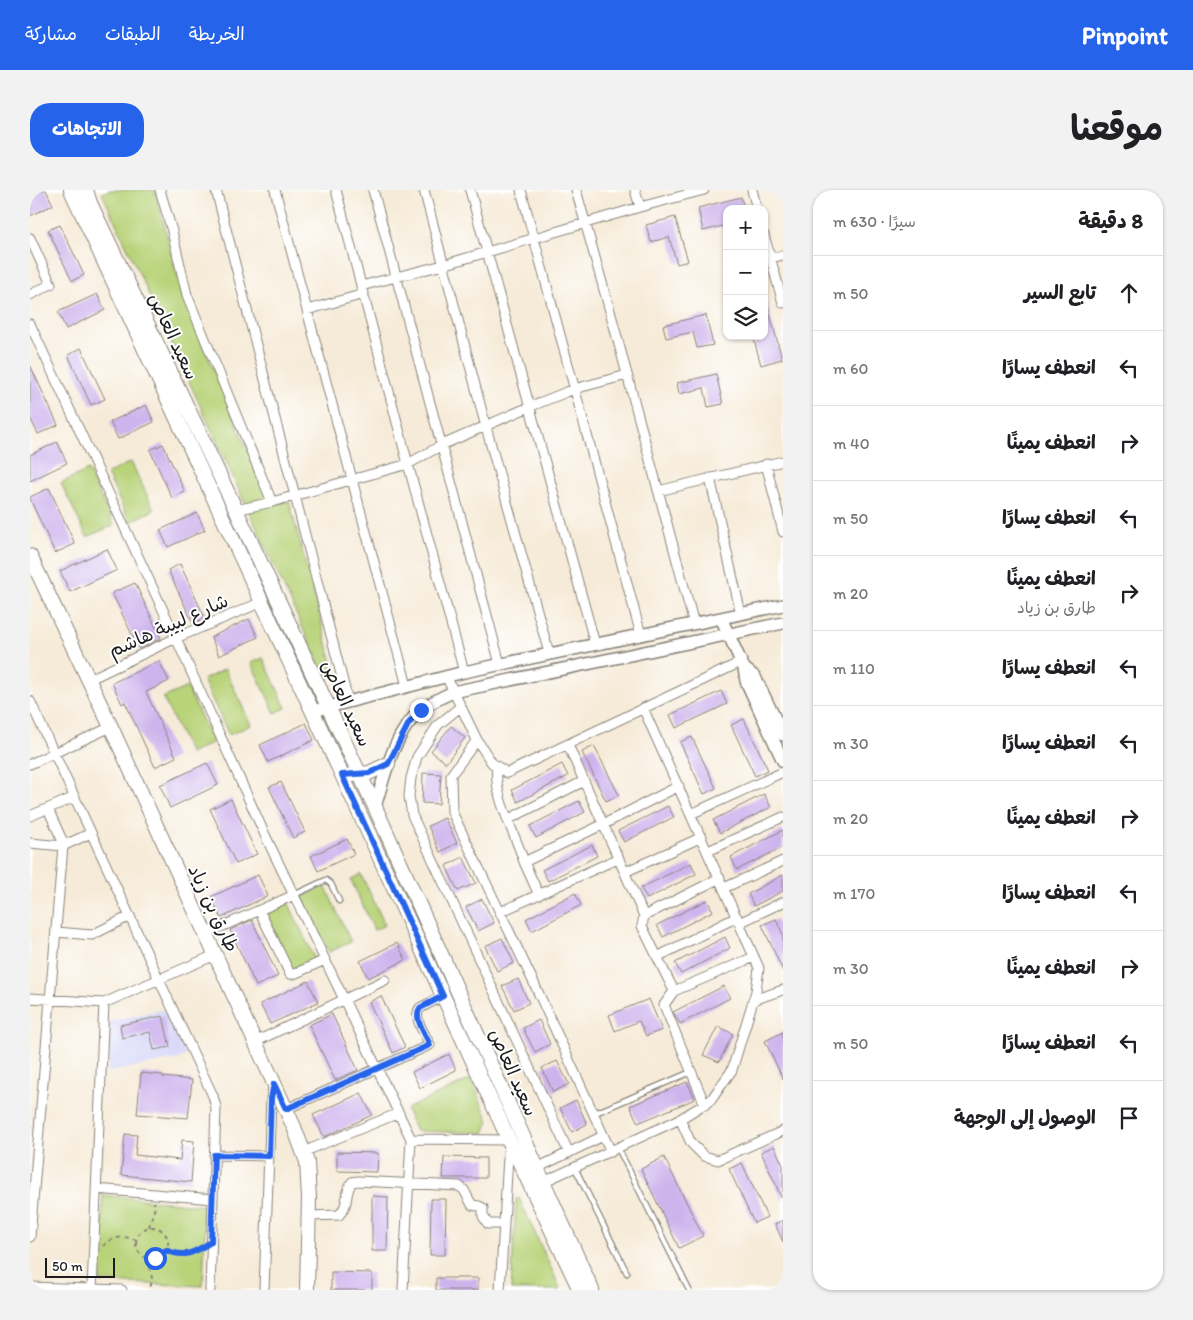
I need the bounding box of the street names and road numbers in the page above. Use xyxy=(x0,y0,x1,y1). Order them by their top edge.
street label: سعيد العاص xyxy=(143,289,204,383)
street label: شارع لبيبة هاشم xyxy=(105,589,233,665)
street label: سعيد العاص xyxy=(316,656,377,750)
street label: طارق بن زياد xyxy=(183,861,244,956)
street label: سعيد العاص xyxy=(484,1025,543,1119)

